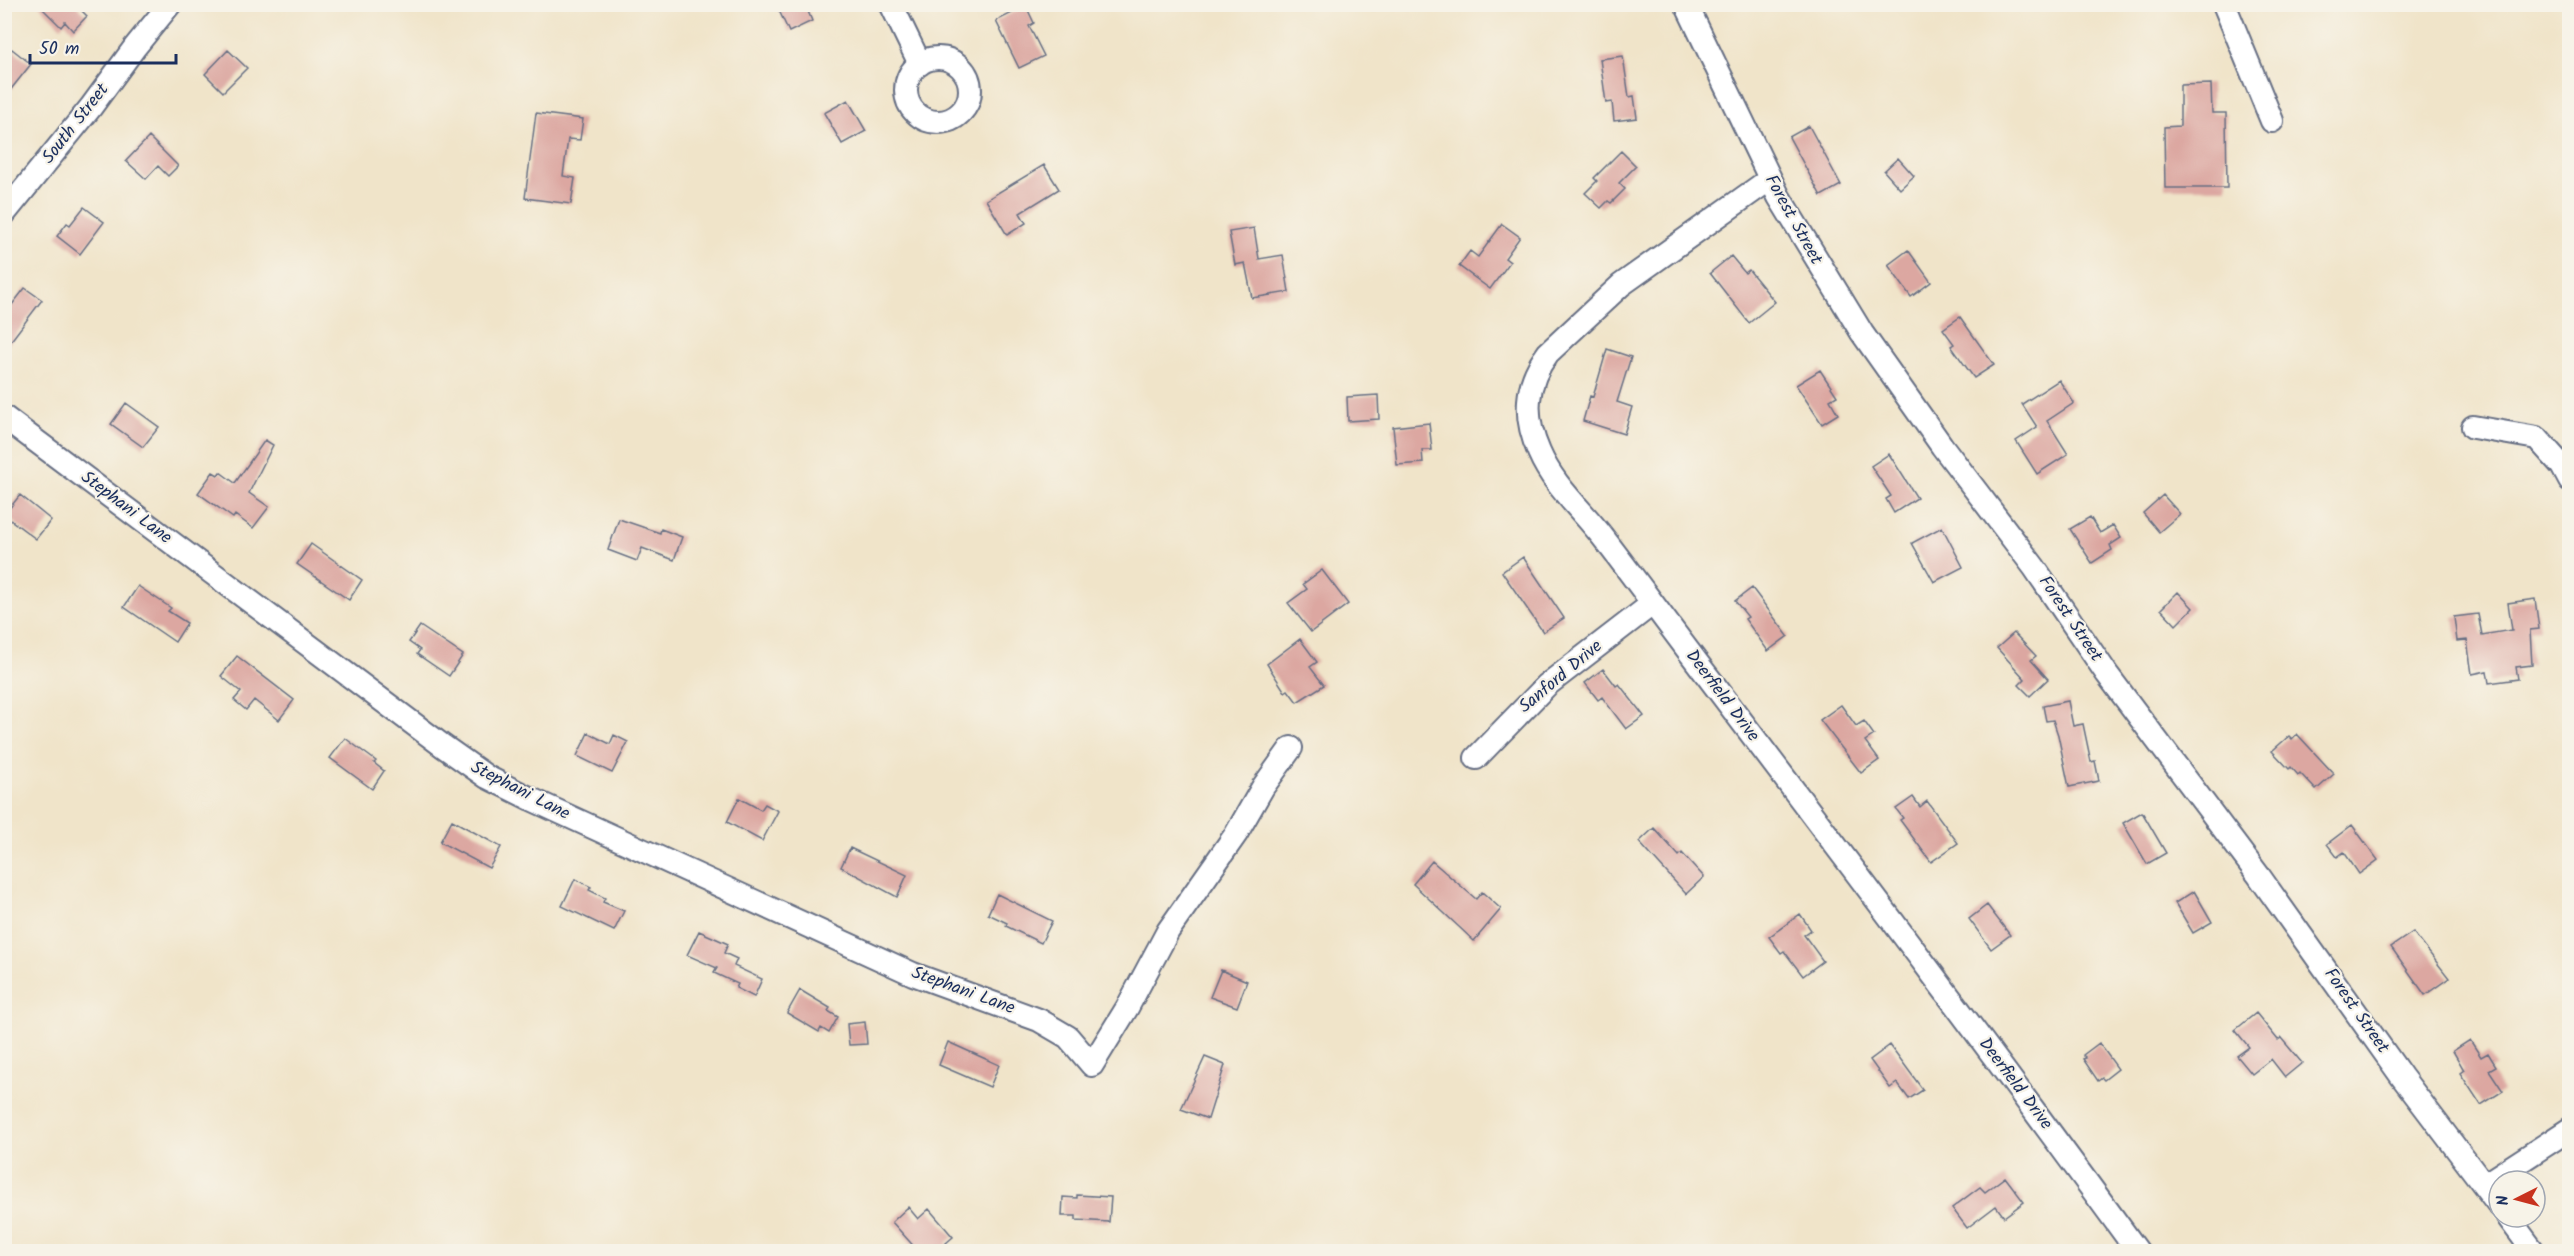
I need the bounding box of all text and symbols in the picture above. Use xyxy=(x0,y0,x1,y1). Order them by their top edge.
scale bar xyxy=(30,27,176,65)
text: 50 m xyxy=(39,35,79,64)
street label: South Street xyxy=(35,76,118,171)
street label: Forest Street xyxy=(1756,170,1830,271)
street label: Stephani Lane xyxy=(74,464,178,552)
street label: Forest Street xyxy=(2030,570,2110,669)
street label: Sanford Drive xyxy=(1513,633,1609,721)
street label: Deerfield Drive xyxy=(1677,644,1767,748)
street label: Stephani Lane xyxy=(465,753,575,829)
street label: Stephani Lane xyxy=(907,959,1019,1023)
street label: Forest Street xyxy=(2316,962,2397,1061)
street label: Deerfield Drive xyxy=(1970,1032,2060,1136)
north arrow xyxy=(2487,1169,2547,1229)
text: N xyxy=(2491,1194,2517,1207)

